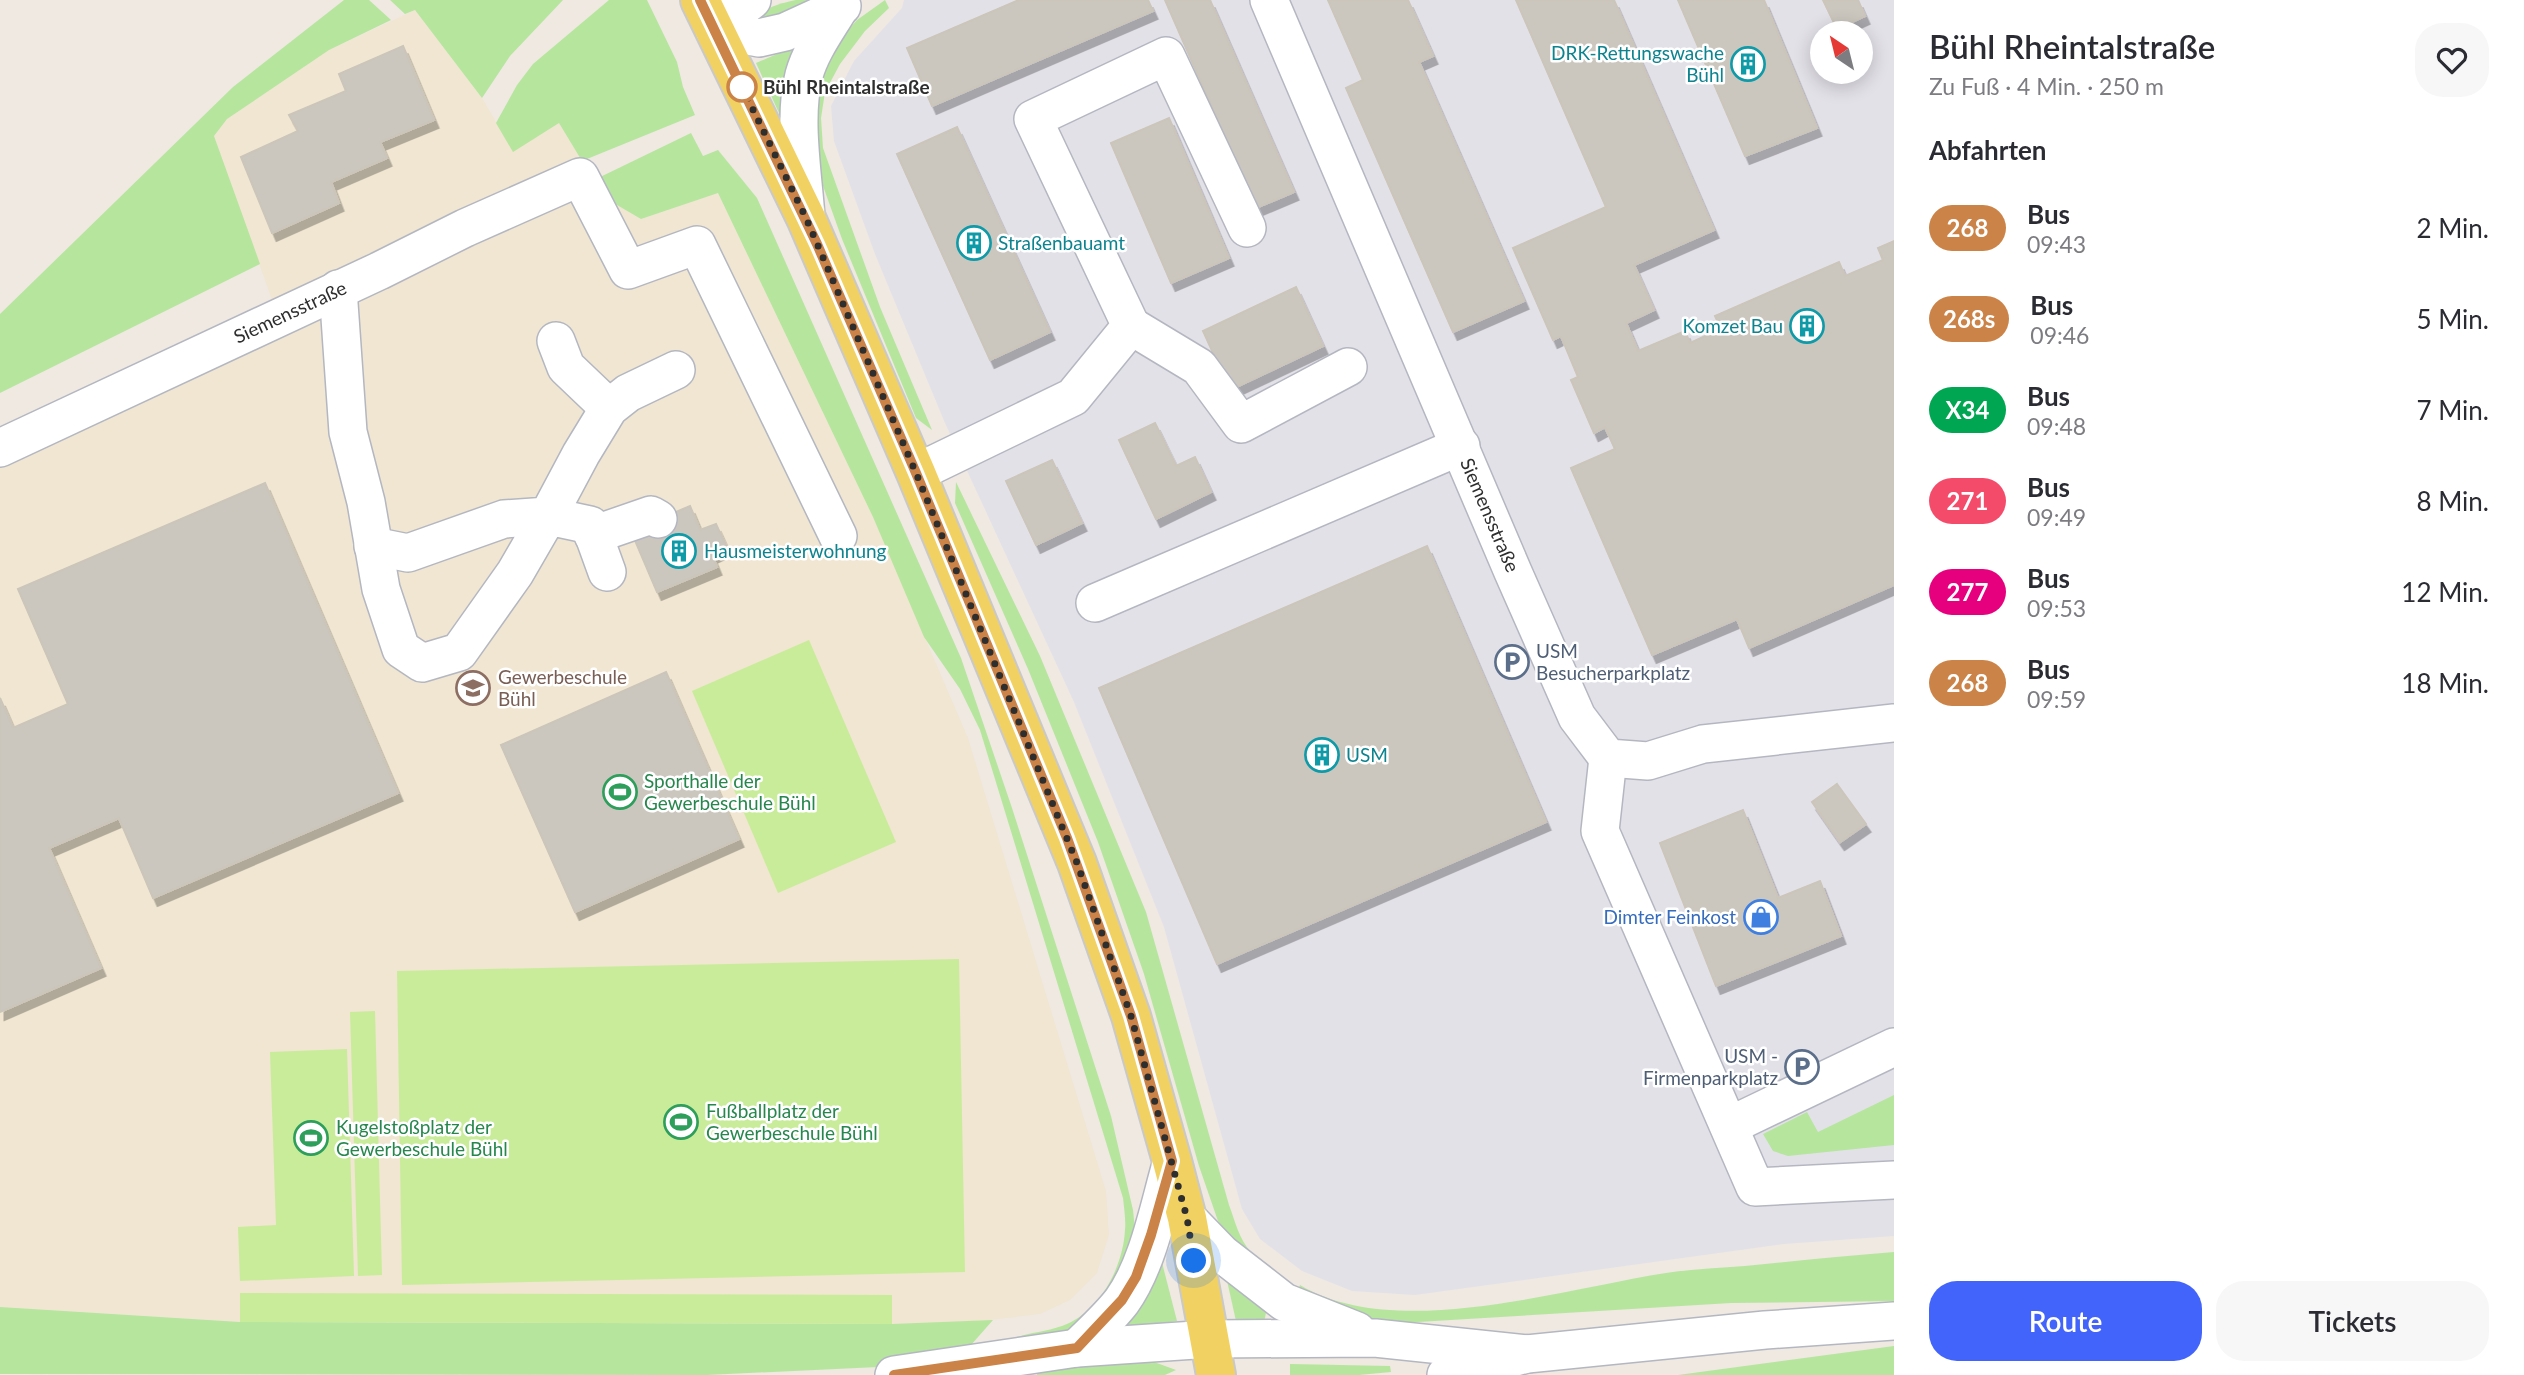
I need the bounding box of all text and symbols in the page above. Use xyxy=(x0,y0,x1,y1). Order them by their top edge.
north arrow xyxy=(1810,21,1872,84)
map controls xyxy=(1810,21,1873,84)
button: heart xyxy=(2415,23,2489,97)
text: Bühl Rheintalstraße xyxy=(1929,26,2215,66)
place label: DRK-Rettungswache Bühl xyxy=(1551,41,1724,86)
building icon: DRK-Rettungswache Bühl xyxy=(1729,45,1767,83)
marker: Bühl Rheintalstraße xyxy=(727,72,757,102)
text: Zu Fuß · 4 Min. · 250 m xyxy=(1929,72,2164,100)
place label: Bühl Rheintalstraße xyxy=(763,75,930,98)
text: Abfahrten xyxy=(1929,134,2047,166)
text: Bus xyxy=(2027,198,2070,230)
text: 2 Min. xyxy=(2416,212,2489,244)
text: 268 xyxy=(1947,213,1988,242)
building icon: Straßenbauamt xyxy=(955,224,993,262)
text: 09:43 xyxy=(2027,230,2086,258)
place label: Straßenbauamt xyxy=(998,231,1125,254)
street label: Siemensstraße xyxy=(230,275,350,348)
text: Bus xyxy=(2030,289,2073,321)
text: 5 Min. xyxy=(2416,303,2489,335)
text: 268s xyxy=(1943,304,1995,333)
building icon: Komzet Bau xyxy=(1788,307,1826,345)
place label: Komzet Bau xyxy=(1683,314,1783,337)
text: 09:46 xyxy=(2030,321,2089,349)
text: Bus xyxy=(2027,380,2070,412)
text: 7 Min. xyxy=(2416,394,2489,426)
text: X34 xyxy=(1946,395,1989,424)
text: 09:48 xyxy=(2027,412,2086,440)
street label: Siemensstraße xyxy=(1456,454,1525,575)
text: Bus xyxy=(2027,471,2070,503)
text: 8 Min. xyxy=(2416,485,2489,517)
text: 271 xyxy=(1947,486,1988,515)
text: 09:49 xyxy=(2027,503,2086,531)
building icon: Hausmeisterwohnung xyxy=(660,532,698,570)
place label: Hausmeisterwohnung xyxy=(704,539,887,562)
text: Bus xyxy=(2027,562,2070,594)
text: 12 Min. xyxy=(2401,576,2489,608)
text: 277 xyxy=(1947,577,1988,606)
text: 09:53 xyxy=(2027,594,2086,622)
place label: USM Besucherparkplatz xyxy=(1536,639,1690,684)
parking icon: USM Besucherparkplatz xyxy=(1493,643,1531,681)
text: Bus xyxy=(2027,653,2070,685)
place label: Gewerbeschule Bühl xyxy=(498,665,627,710)
text: 18 Min. xyxy=(2401,667,2489,699)
text: 268 xyxy=(1947,668,1988,697)
school or university icon: Gewerbeschule Bühl xyxy=(454,669,492,707)
text: 09:59 xyxy=(2027,685,2086,713)
building icon: USM xyxy=(1303,736,1341,774)
place label: USM xyxy=(1346,743,1388,766)
place label: Sporthalle der Gewerbeschule Bühl xyxy=(644,769,816,814)
sports icon: Sporthalle der Gewerbeschule Bühl xyxy=(601,773,639,811)
shop icon: Dimter Feinkost xyxy=(1742,898,1780,936)
place label: Dimter Feinkost xyxy=(1603,905,1736,928)
place label: USM - Firmenparkplatz xyxy=(1643,1044,1778,1089)
parking icon: USM - Firmenparkplatz xyxy=(1783,1048,1821,1086)
place label: Fußballplatz der Gewerbeschule Bühl xyxy=(706,1099,878,1144)
sports icon: Fußballplatz der Gewerbeschule Bühl xyxy=(662,1103,700,1141)
place label: Kugelstoßplatz der Gewerbeschule Bühl xyxy=(336,1115,508,1160)
sports icon: Kugelstoßplatz der Gewerbeschule Bühl xyxy=(292,1119,330,1157)
your location xyxy=(1176,1243,1211,1278)
button: Route xyxy=(1929,1281,2202,1361)
button: Tickets xyxy=(2216,1281,2489,1361)

